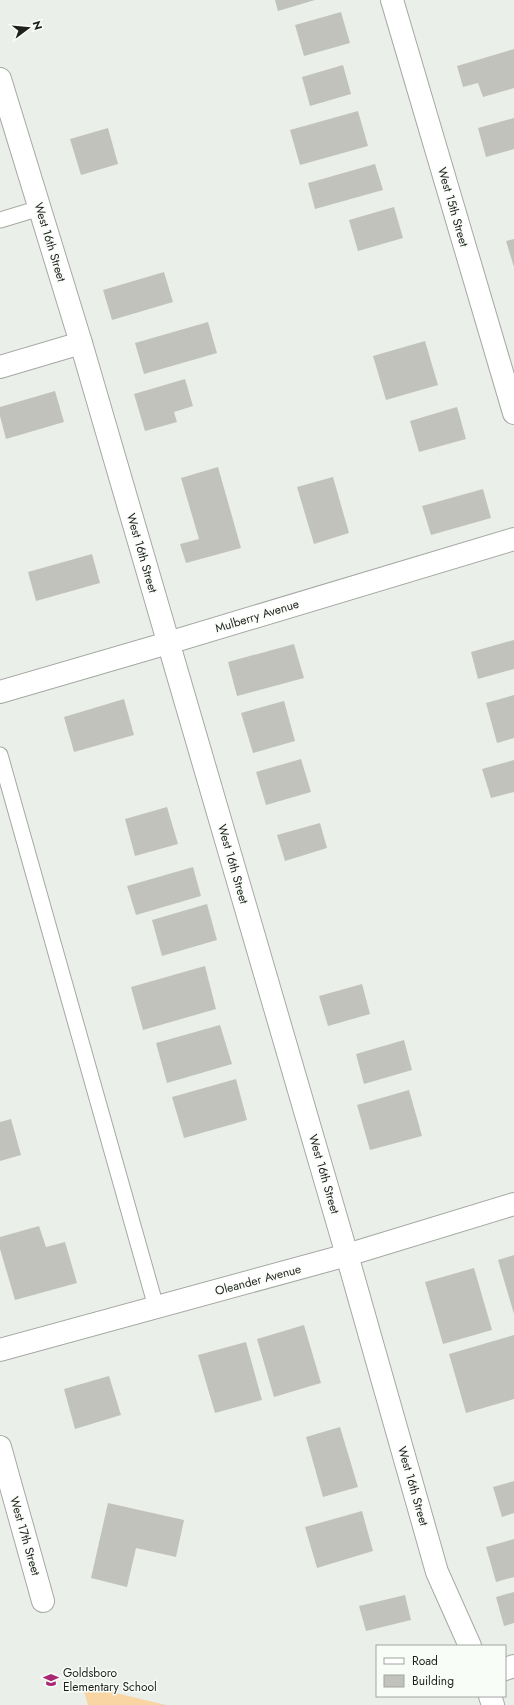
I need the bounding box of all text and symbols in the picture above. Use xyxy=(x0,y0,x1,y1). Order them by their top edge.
north arrow xyxy=(8,8,48,48)
text: N xyxy=(29,19,47,32)
street label: West 15th Street xyxy=(433,165,473,249)
street label: West 16th Street xyxy=(29,200,71,284)
street label: West 16th Street xyxy=(122,511,162,595)
street label: Mulberry Avenue xyxy=(213,595,301,637)
street label: West 16th Street xyxy=(213,822,253,906)
street label: West 16th Street xyxy=(304,1132,344,1216)
street label: Oleander Avenue xyxy=(213,1260,303,1300)
street label: West 16th Street xyxy=(393,1444,433,1528)
street label: West 17th Street xyxy=(5,1494,45,1578)
legend xyxy=(376,1645,506,1697)
text: Road xyxy=(412,1652,438,1670)
place label: Goldsboro Elementary School xyxy=(63,1664,157,1696)
school or university icon: Goldsboro Elementary School xyxy=(42,1671,60,1689)
text: Building xyxy=(412,1672,454,1690)

